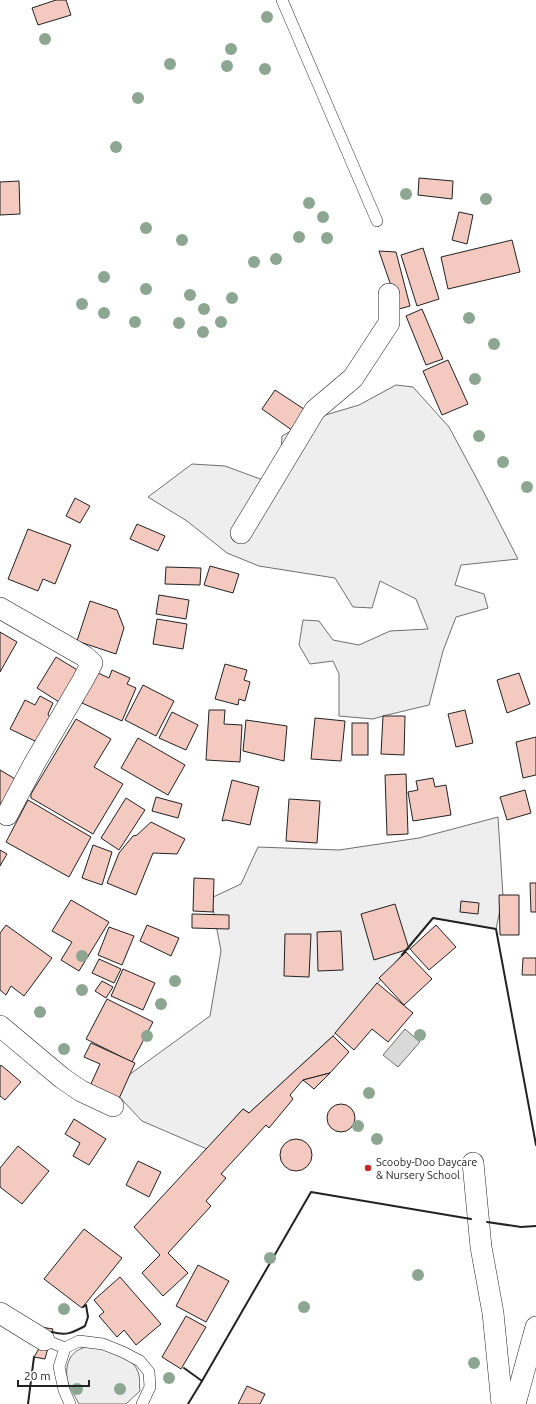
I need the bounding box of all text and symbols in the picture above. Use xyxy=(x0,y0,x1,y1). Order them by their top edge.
place label: Scooby-Doo Daycare & Nursery School xyxy=(376,1156,477,1181)
marker: Scooby-Doo Daycare & Nursery School xyxy=(363,1163,373,1173)
scale bar xyxy=(18,1362,89,1388)
text: 20 m xyxy=(24,1369,51,1382)

